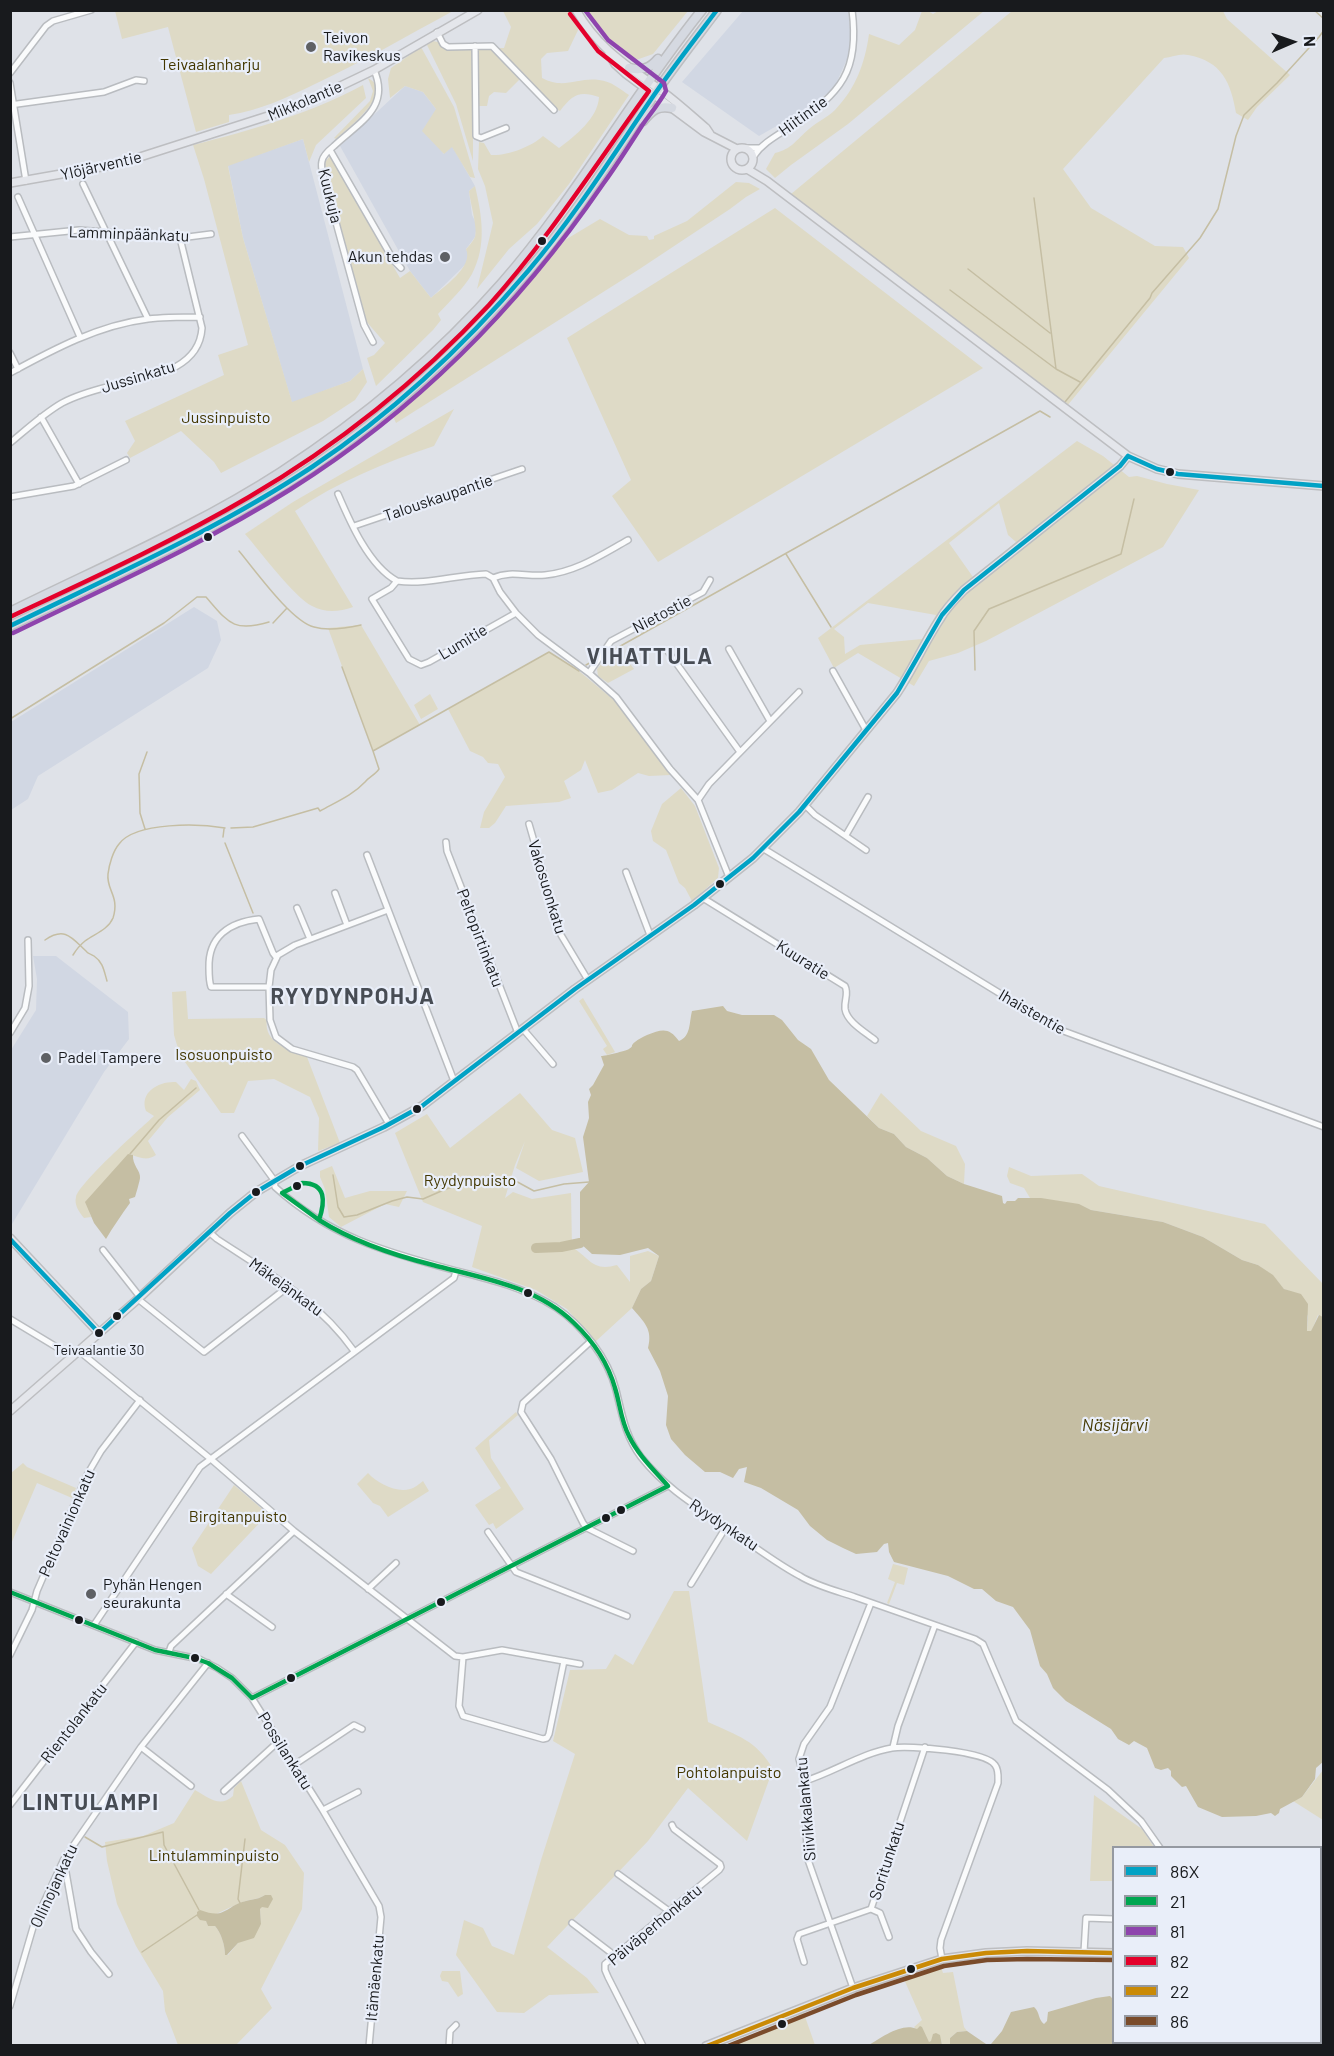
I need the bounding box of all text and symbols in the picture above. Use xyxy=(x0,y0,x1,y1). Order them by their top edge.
north arrow xyxy=(1262,12,1322,72)
place label: Teivon Ravikeskus xyxy=(323,28,401,66)
text: N xyxy=(1301,36,1320,47)
marker: Teivon Ravikeskus xyxy=(304,40,318,54)
park label: Teivaalanharju xyxy=(160,55,260,75)
street label: Mikkolantie xyxy=(265,77,345,125)
street label: Hiitintie xyxy=(775,92,831,140)
street label: Ylöjärventie xyxy=(59,147,143,185)
street label: Kuukuja xyxy=(314,167,346,225)
street label: Lamminpäänkatu xyxy=(68,222,190,246)
unlabelled marker xyxy=(536,235,548,247)
place label: Akun tehdas xyxy=(348,247,433,267)
marker: Akun tehdas xyxy=(438,250,452,264)
street label: Jussinkatu xyxy=(99,357,177,397)
park label: Jussinpuisto xyxy=(181,408,271,428)
unlabelled marker xyxy=(1164,466,1176,478)
street label: Talouskaupantie xyxy=(381,470,495,526)
unlabelled marker xyxy=(202,531,214,543)
street label: Nietostie xyxy=(629,591,695,637)
street label: Lumitie xyxy=(435,620,491,664)
district label: VIHATTULA xyxy=(587,644,713,670)
street label: Vakosuonkatu xyxy=(524,838,570,936)
unlabelled marker xyxy=(714,878,726,890)
street label: Peltopirtinkatu xyxy=(452,886,508,990)
street label: Kuuratie xyxy=(773,936,833,984)
district label: RYYDYNPOHJA xyxy=(271,984,435,1010)
street label: Ihaistentie xyxy=(995,985,1069,1039)
park label: Isosuonpuisto xyxy=(175,1045,273,1065)
place label: Padel Tampere xyxy=(58,1048,162,1068)
marker: Padel Tampere xyxy=(39,1051,53,1065)
unlabelled marker xyxy=(411,1103,423,1115)
unlabelled marker xyxy=(294,1160,306,1172)
park label: Ryydynpuisto xyxy=(424,1171,516,1191)
unlabelled marker xyxy=(291,1180,303,1192)
unlabelled marker xyxy=(250,1186,262,1198)
street label: Mäkelänkatu xyxy=(245,1254,327,1320)
unlabelled marker xyxy=(522,1287,534,1299)
unlabelled marker xyxy=(111,1310,123,1322)
marker: Teivaalantie 30 xyxy=(93,1327,105,1339)
place label: Teivaalantie 30 xyxy=(54,1342,144,1358)
water label: Näsijärvi xyxy=(1082,1414,1148,1436)
street label: Peltovainionkatu xyxy=(35,1466,99,1580)
street label: Ryydynkatu xyxy=(686,1495,762,1555)
unlabelled marker xyxy=(615,1504,627,1516)
park label: Birgitanpuisto xyxy=(189,1507,287,1527)
unlabelled marker xyxy=(600,1512,612,1524)
place label: Pyhän Hengen seurakunta xyxy=(103,1575,202,1613)
marker: Pyhän Hengen seurakunta xyxy=(84,1587,98,1601)
unlabelled marker xyxy=(435,1596,447,1608)
unlabelled marker xyxy=(73,1614,85,1626)
unlabelled marker xyxy=(189,1652,201,1664)
unlabelled marker xyxy=(285,1672,297,1684)
street label: Rientolankatu xyxy=(37,1679,111,1767)
street label: Possilankatu xyxy=(254,1709,316,1793)
street label: Siivikkalankatu xyxy=(792,1756,820,1862)
park label: Pohtolanpuisto xyxy=(677,1763,781,1783)
district label: LINTULAMPI xyxy=(22,1790,160,1816)
street label: Soritunkatu xyxy=(865,1819,909,1903)
street label: Ollinojankatu xyxy=(26,1841,82,1931)
park label: Lintulamminpuisto xyxy=(149,1846,279,1866)
legend xyxy=(1112,1846,1322,2044)
text: 86X xyxy=(1170,1860,1199,1882)
street label: Päiväperhonkatu xyxy=(604,1880,706,1970)
text: 21 xyxy=(1170,1890,1186,1912)
text: 81 xyxy=(1170,1920,1185,1942)
street label: Itämäenkatu xyxy=(362,1934,388,2022)
text: 82 xyxy=(1170,1950,1189,1972)
unlabelled marker xyxy=(905,1963,917,1975)
text: 22 xyxy=(1170,1980,1189,2002)
text: 86 xyxy=(1170,2010,1189,2032)
unlabelled marker xyxy=(776,2018,788,2030)

